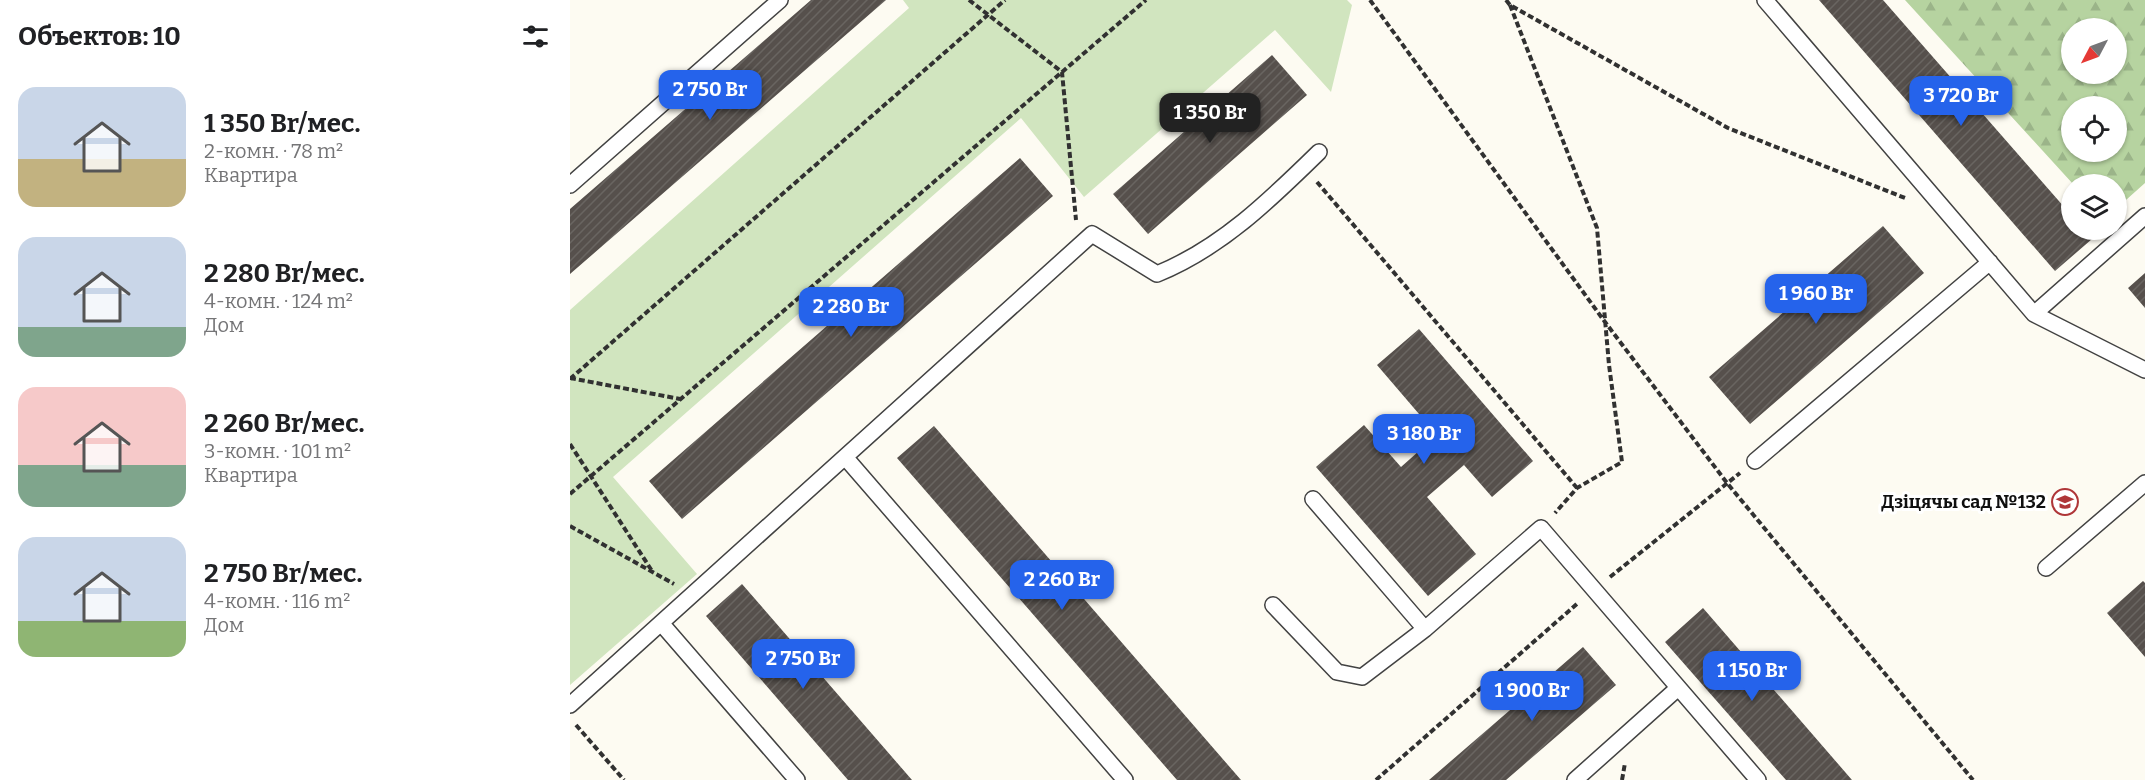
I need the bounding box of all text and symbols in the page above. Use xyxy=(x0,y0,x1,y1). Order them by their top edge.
north arrow xyxy=(2061,18,2127,84)
map controls xyxy=(2061,18,2127,240)
icon: filters xyxy=(519,20,552,53)
text: Объектов: 10 xyxy=(18,21,181,52)
pin: 2 750 Br xyxy=(648,70,772,121)
pin: 3 720 Br xyxy=(1899,76,2023,127)
text: 2 750 Br xyxy=(673,77,747,101)
text: 3 720 Br xyxy=(1923,83,1999,107)
pin: 1 350 Br xyxy=(1148,93,1272,144)
button: locate xyxy=(2061,96,2127,162)
text: 1 350 Br xyxy=(1173,100,1247,124)
text: 1 350 Br/мес. xyxy=(204,108,360,139)
icon: home xyxy=(66,111,138,183)
text: 2-комн. · 78 m² xyxy=(204,139,343,163)
text: Квартира xyxy=(204,163,298,187)
button: layers xyxy=(2061,174,2127,240)
text: 2 280 Br/мес. xyxy=(204,258,365,289)
icon: home xyxy=(66,261,138,333)
pin: 1 960 Br xyxy=(1754,274,1878,325)
text: 1 960 Br xyxy=(1779,281,1853,305)
pin: 2 280 Br xyxy=(789,287,913,338)
text: 4-комн. · 124 m² xyxy=(204,289,353,313)
text: 2 280 Br xyxy=(813,294,889,318)
text: Дом xyxy=(204,313,244,337)
text: 2 260 Br/мес. xyxy=(204,408,365,439)
icon: home xyxy=(66,411,138,483)
pin: 3 180 Br xyxy=(1362,414,1486,465)
text: 3 180 Br xyxy=(1387,421,1461,445)
text: 3-комн. · 101 m² xyxy=(204,439,351,463)
text: Квартира xyxy=(204,463,298,487)
school or university icon: Дзіцячы сад №132 xyxy=(2050,487,2080,517)
place label: Дзіцячы сад №132 xyxy=(1881,491,2046,513)
text: 2 750 Br/мес. xyxy=(204,558,363,589)
pin: 2 260 Br xyxy=(1000,560,1124,611)
icon: home xyxy=(66,561,138,633)
text: 2 260 Br xyxy=(1024,567,1100,591)
text: 4-комн. · 116 m² xyxy=(204,589,350,613)
text: Дом xyxy=(204,613,244,637)
pin: 2 750 Br xyxy=(741,639,865,690)
text: 2 750 Br xyxy=(766,646,840,670)
pin: 1 150 Br xyxy=(1690,651,1814,702)
text: 1 150 Br xyxy=(1717,658,1787,682)
pin: 1 900 Br xyxy=(1470,671,1594,722)
text: 1 900 Br xyxy=(1494,678,1570,702)

